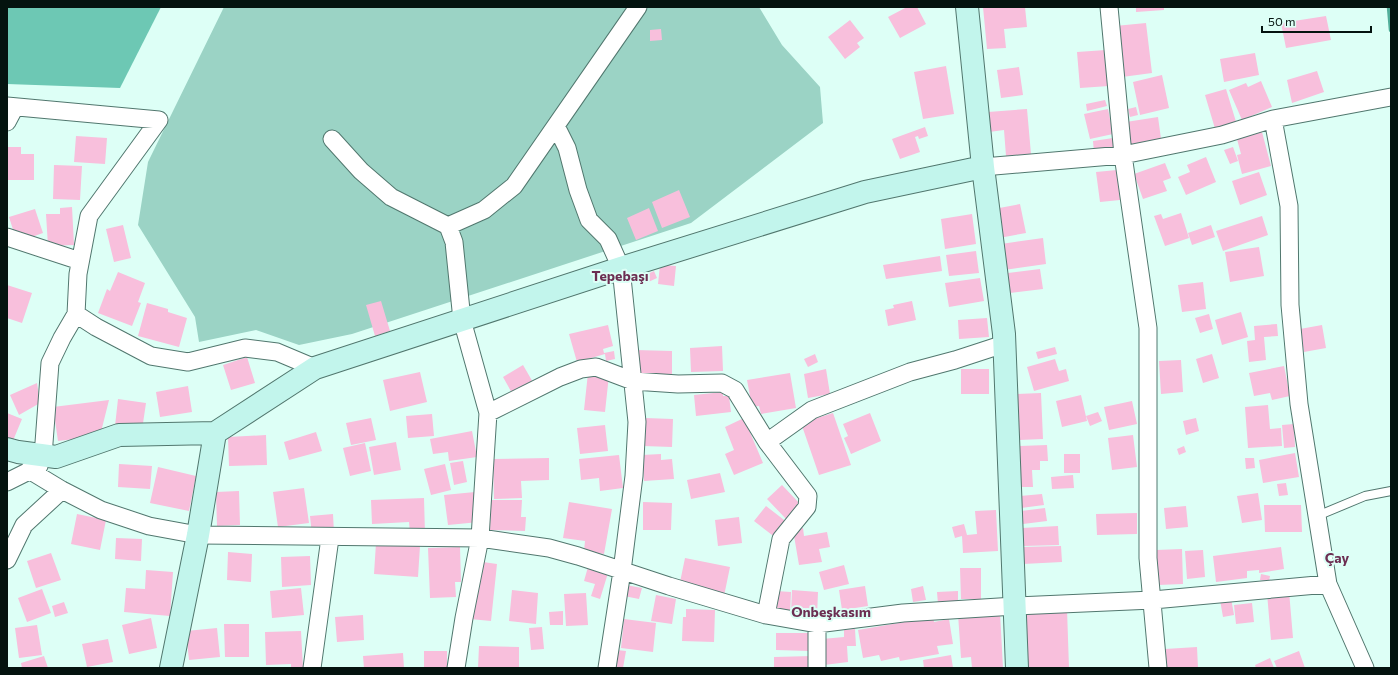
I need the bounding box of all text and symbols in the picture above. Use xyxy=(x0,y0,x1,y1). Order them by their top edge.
scale bar xyxy=(1262,8,1371,34)
text: 50 m xyxy=(1268,14,1296,28)
district label: Tepebaşı xyxy=(591,267,649,284)
district label: Çay xyxy=(1325,549,1350,566)
district label: Onbeşkasım xyxy=(791,603,871,620)

